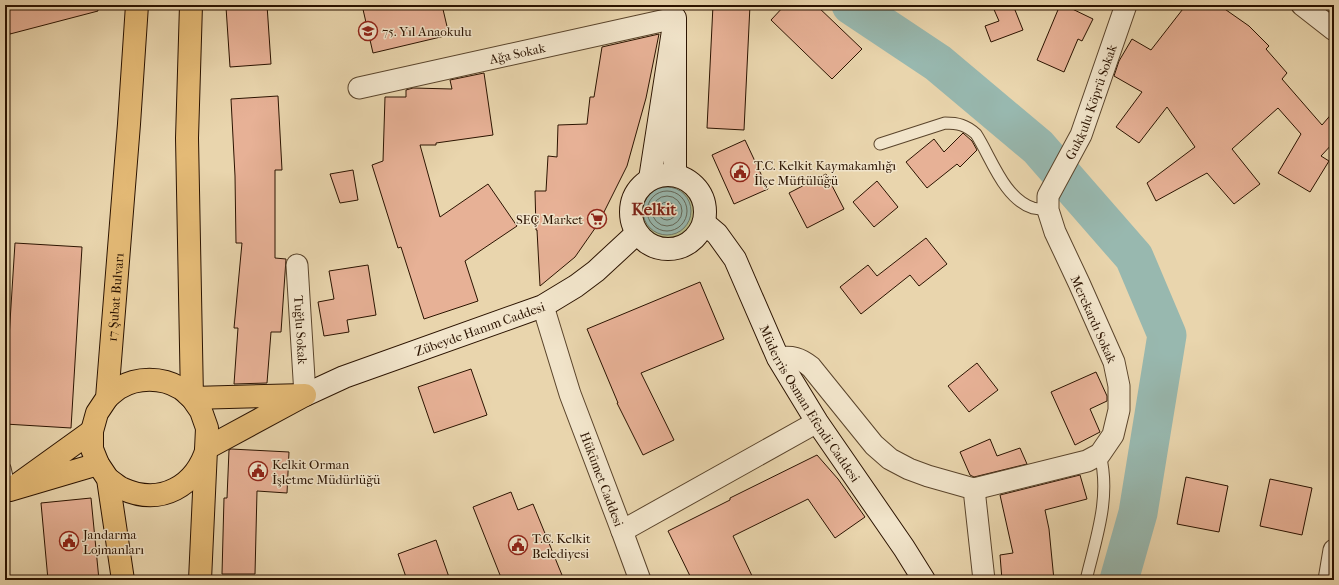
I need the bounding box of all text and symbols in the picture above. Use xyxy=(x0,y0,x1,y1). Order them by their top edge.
school or university icon: 75. Yıl Anaokulu xyxy=(357,20,379,42)
place label: 75. Yıl Anaokulu xyxy=(382,24,472,39)
street label: Ağa Sokak xyxy=(487,40,547,67)
street label: Gukkulu Köprü Sokak xyxy=(1062,42,1120,162)
place label: T.C. Kelkit Kaymakamlığı İlçe Müftülüğü xyxy=(754,158,896,189)
public building icon: T.C. Kelkit Kaymakamlığı İlçe Müftülüğü xyxy=(729,161,751,183)
district label: Kelkit xyxy=(632,199,677,219)
supermarket icon: SEÇ Market xyxy=(586,208,608,230)
place label: SEÇ Market xyxy=(516,212,583,227)
street label: 17 Şubat Bulvarı xyxy=(105,252,127,342)
street label: Merekardı Sokak xyxy=(1068,273,1120,366)
street label: Tuğlu Sokak xyxy=(291,295,310,365)
street label: Zübeyde Hanım Caddesi xyxy=(413,299,547,359)
street label: Müderris Osman Efendi Caddesi xyxy=(757,323,863,485)
street label: Hükümet Caddesi xyxy=(577,430,627,529)
place label: Kelkit Orman İşletme Müdürlüğü xyxy=(272,457,381,488)
public building icon: Kelkit Orman İşletme Müdürlüğü xyxy=(247,460,269,482)
place label: Jandarma Lojmanları xyxy=(82,527,144,557)
public building icon: Jandarma Lojmanları xyxy=(58,530,80,552)
place label: T.C. Kelkit Belediyesi xyxy=(532,531,591,561)
public building icon: T.C. Kelkit Belediyesi xyxy=(507,534,529,556)

